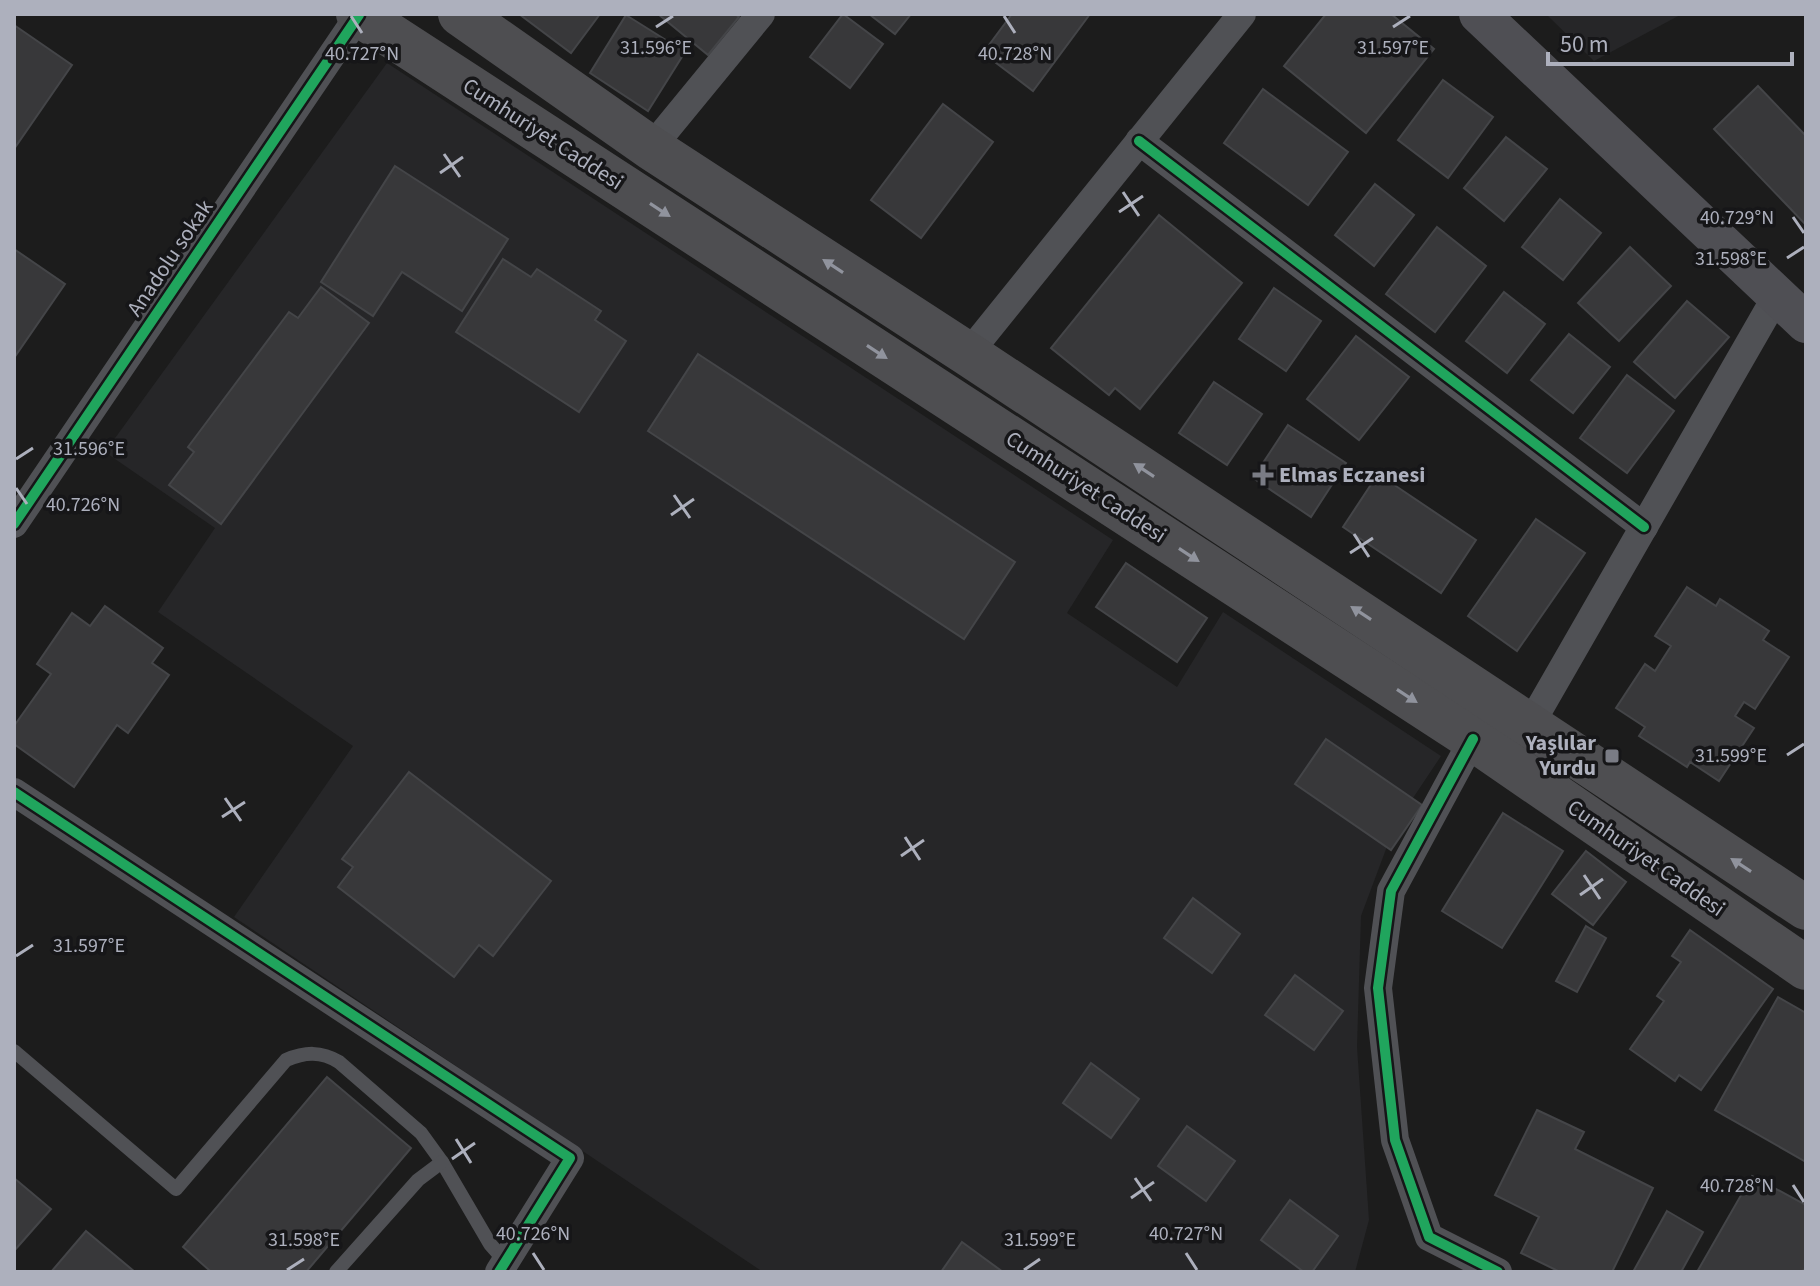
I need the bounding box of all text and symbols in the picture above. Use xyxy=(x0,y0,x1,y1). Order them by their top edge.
scale bar xyxy=(1548,16,1792,66)
text: 50 m xyxy=(1560,27,1609,62)
text: 31.596°E xyxy=(620,34,692,62)
text: 31.597°E xyxy=(1357,34,1429,62)
text: 40.727°N xyxy=(325,40,399,68)
text: 40.728°N xyxy=(978,40,1052,68)
street label: Cumhuriyet Caddesi xyxy=(456,70,630,198)
street label: Anadolu sokak xyxy=(119,193,221,323)
one-way arrow xyxy=(649,202,670,217)
text: 40.729°N xyxy=(1700,204,1774,232)
text: 31.598°E xyxy=(1695,245,1767,273)
one-way arrow xyxy=(822,258,843,273)
one-way arrow xyxy=(867,344,888,359)
street label: Cumhuriyet Caddesi xyxy=(999,423,1173,551)
text: 31.596°E xyxy=(53,435,125,463)
place label: Elmas Eczanesi xyxy=(1279,459,1425,491)
one-way arrow xyxy=(1133,463,1154,478)
marker: Elmas Eczanesi xyxy=(1254,466,1272,484)
text: 40.726°N xyxy=(46,491,120,519)
one-way arrow xyxy=(1179,547,1200,562)
one-way arrow xyxy=(1350,606,1371,621)
one-way arrow xyxy=(1397,689,1418,704)
place label: Yaşlılar Yurdu xyxy=(1525,727,1596,784)
text: 31.599°E xyxy=(1695,742,1767,770)
marker: Yaşlılar Yurdu xyxy=(1603,747,1621,765)
street label: Cumhuriyet Caddesi xyxy=(1561,792,1731,924)
one-way arrow xyxy=(1730,858,1752,873)
text: 31.597°E xyxy=(53,932,125,960)
text: 40.728°N xyxy=(1700,1172,1774,1200)
text: 40.726°N xyxy=(496,1220,570,1248)
text: 40.727°N xyxy=(1149,1220,1223,1248)
text: 31.598°E xyxy=(268,1226,340,1254)
text: 31.599°E xyxy=(1004,1226,1076,1254)

